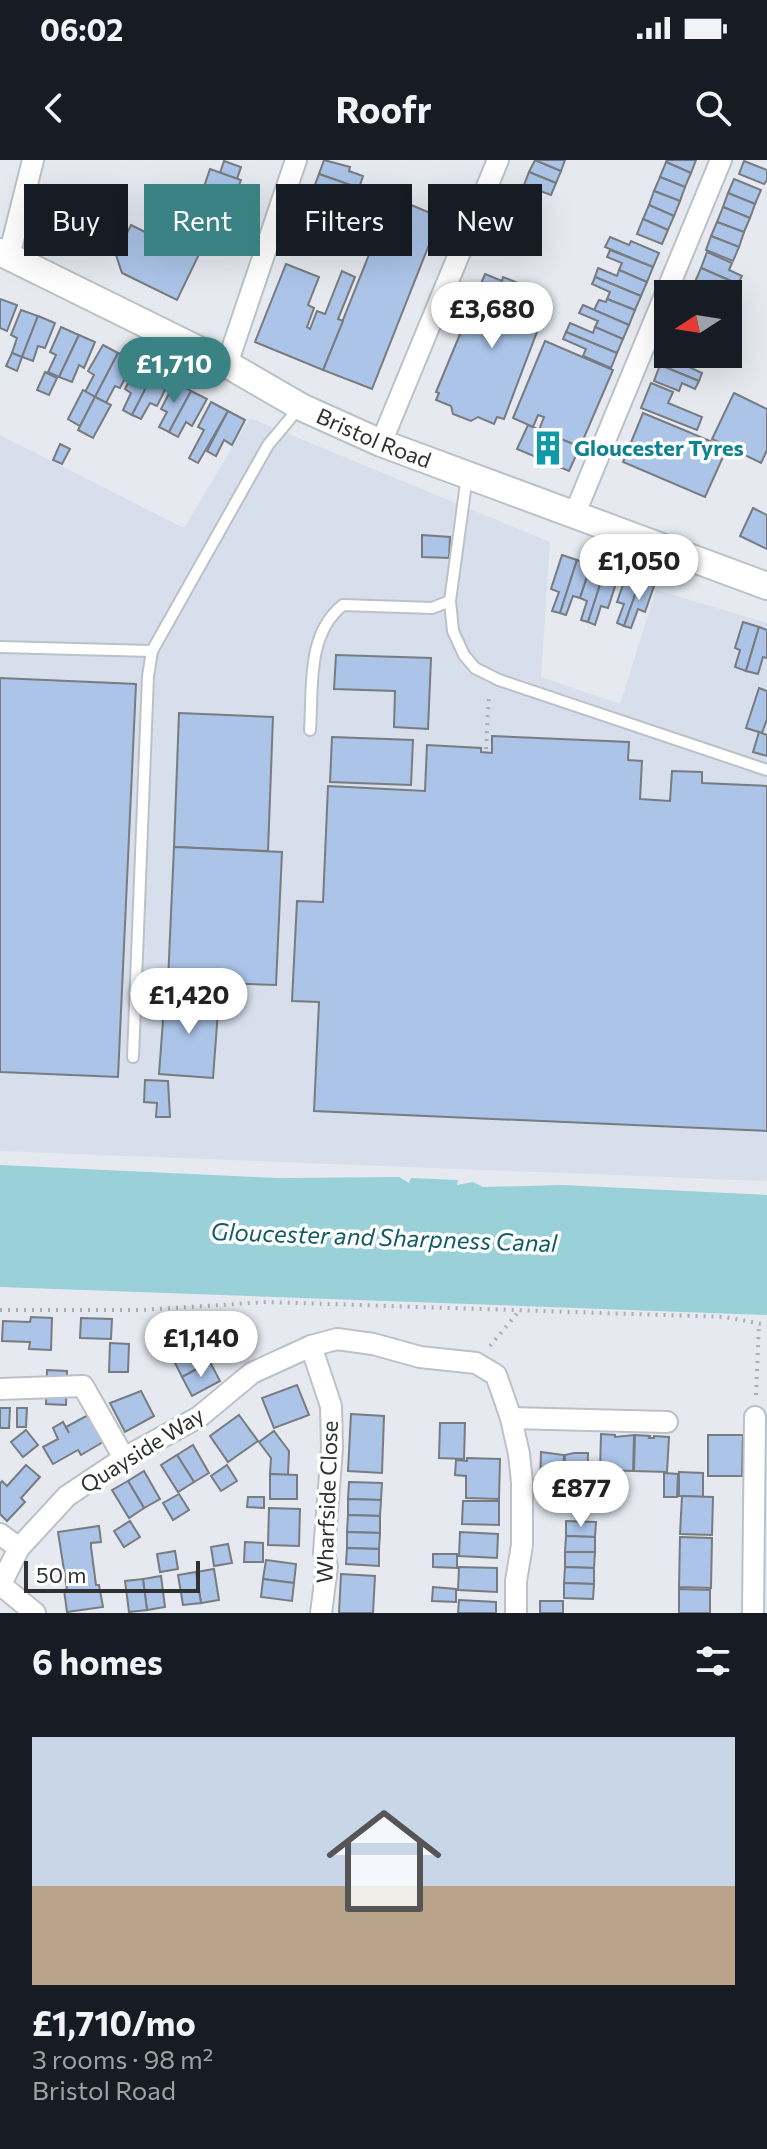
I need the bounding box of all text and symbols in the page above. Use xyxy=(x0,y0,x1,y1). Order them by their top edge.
text: 06:02 xyxy=(40,10,123,47)
icon: back xyxy=(32,86,76,130)
text: Roofr xyxy=(335,86,432,130)
icon: search xyxy=(691,86,735,130)
chip: Buy xyxy=(24,184,128,256)
chip: Rent xyxy=(144,184,260,256)
chip: Filters xyxy=(276,184,412,256)
chip: New xyxy=(428,184,542,256)
north arrow xyxy=(654,280,742,368)
map controls xyxy=(654,280,742,368)
pin: £3,680 xyxy=(427,282,557,350)
text: £3,680 xyxy=(449,292,535,323)
pin: £1,710 xyxy=(109,337,239,405)
text: £1,710 xyxy=(136,347,212,378)
street label: Bristol Road xyxy=(312,402,435,473)
building icon: Gloucester Tyres xyxy=(529,429,567,467)
place label: Gloucester Tyres xyxy=(574,434,744,461)
pin: £1,050 xyxy=(574,534,704,602)
text: £1,050 xyxy=(598,544,680,575)
pin: £1,420 xyxy=(124,968,254,1036)
text: £1,420 xyxy=(149,978,229,1009)
water label: Gloucester and Sharpness Canal xyxy=(210,1216,559,1257)
pin: £1,140 xyxy=(136,1311,266,1379)
text: £1,140 xyxy=(163,1321,239,1352)
street label: Quayside Way xyxy=(75,1401,209,1498)
street label: Wharfside Close xyxy=(310,1420,343,1584)
pin: £877 xyxy=(534,1461,628,1529)
text: £877 xyxy=(551,1471,611,1502)
scale bar xyxy=(24,1557,200,1593)
text: 50 m xyxy=(36,1561,86,1588)
icon: filters xyxy=(691,1639,735,1683)
text: 6 homes xyxy=(32,1640,163,1682)
icon: home xyxy=(312,1789,456,1933)
text: £1,710/mo xyxy=(32,2001,196,2043)
text: 3 rooms · 98 m² xyxy=(32,2043,213,2074)
text: Bristol Road xyxy=(32,2074,176,2105)

